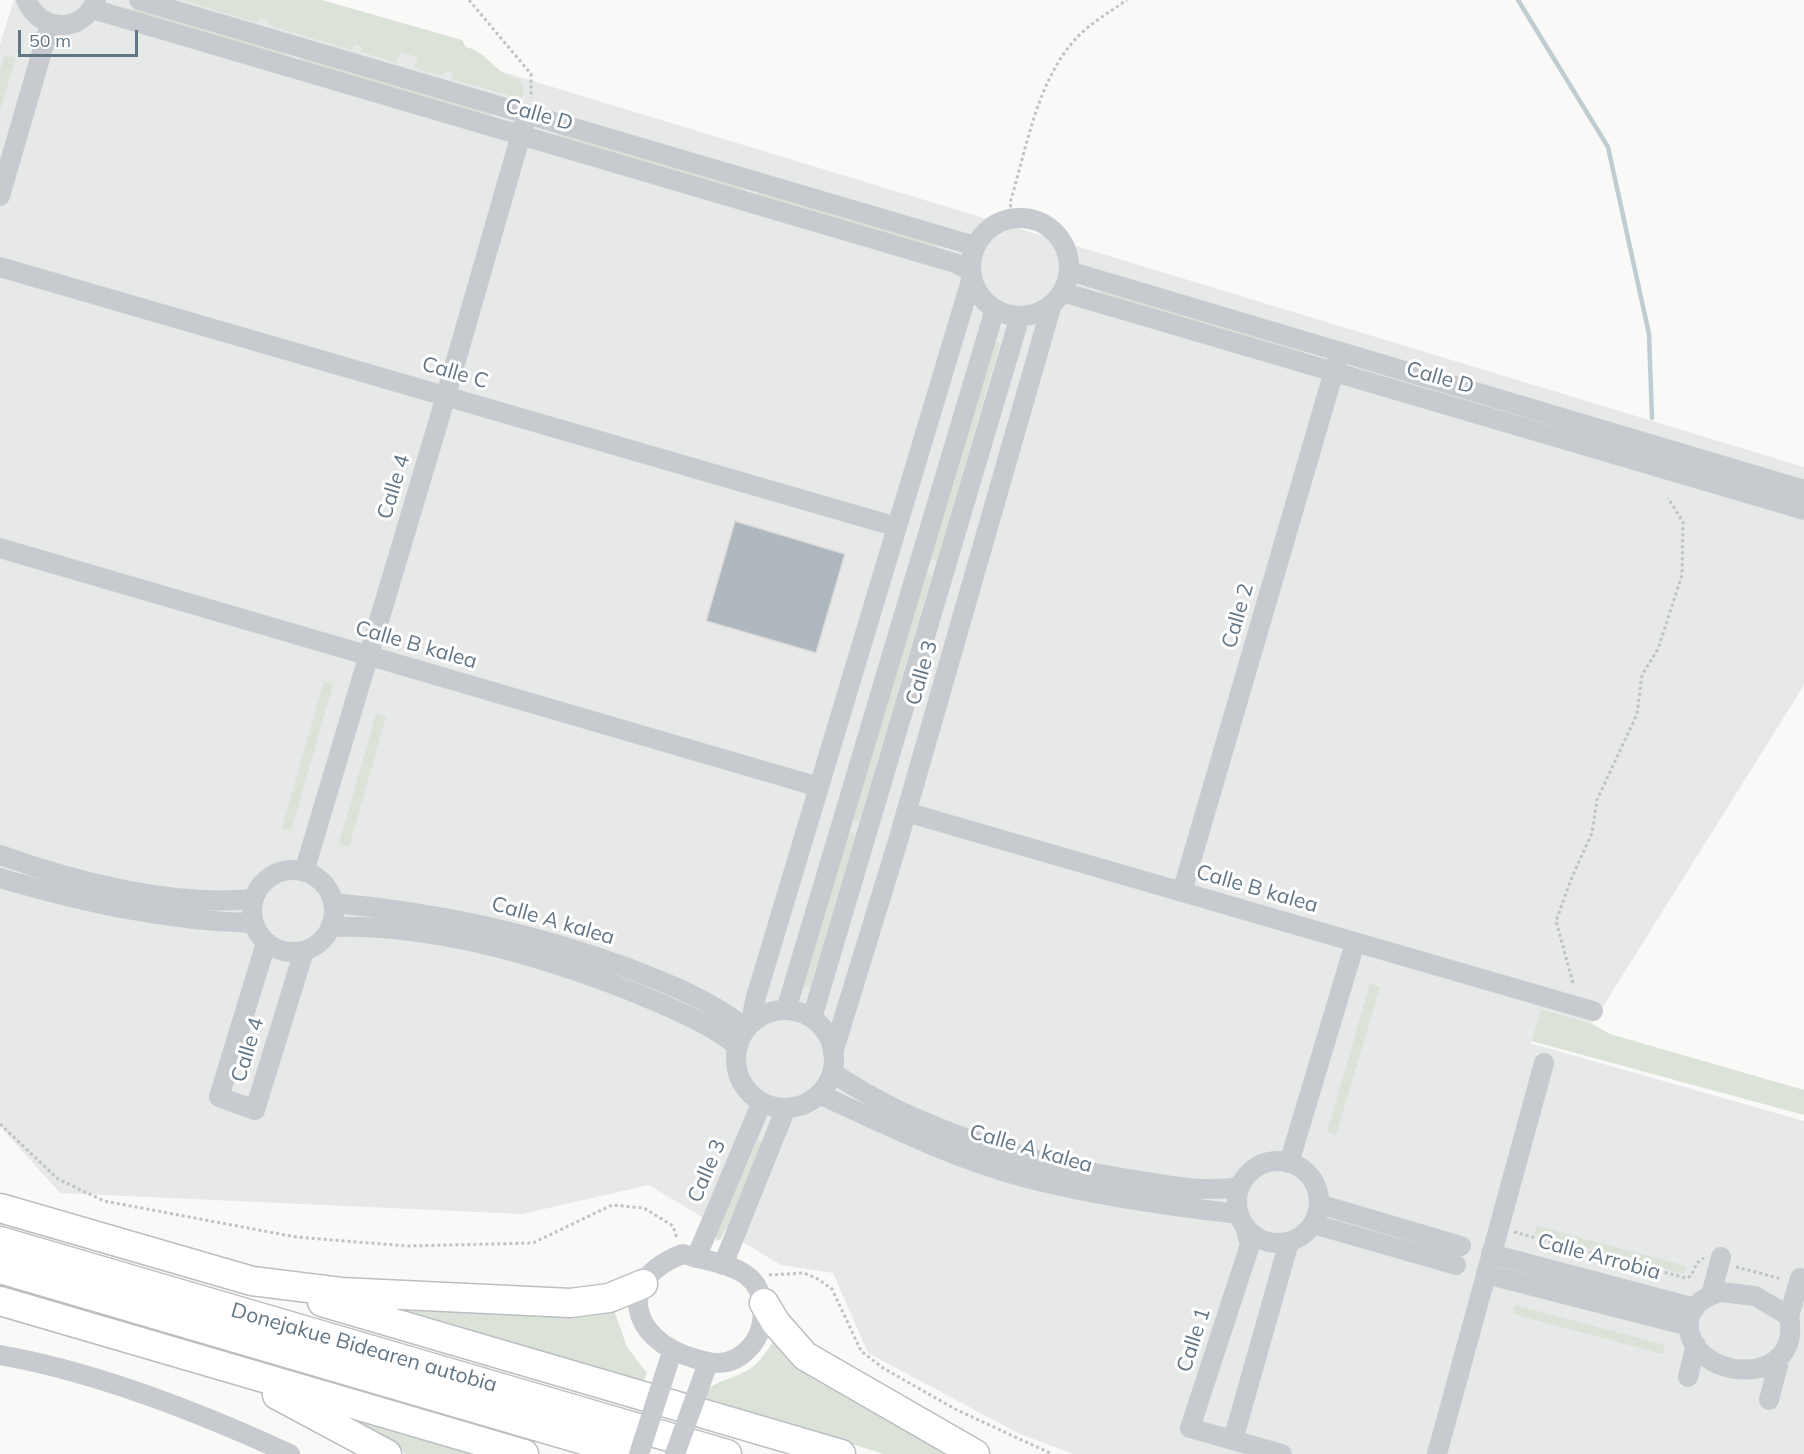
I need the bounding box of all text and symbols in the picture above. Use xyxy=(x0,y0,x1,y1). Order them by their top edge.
scale bar xyxy=(21,18,141,56)
text: 50 m xyxy=(29,29,71,52)
street label: Calle D xyxy=(502,93,576,137)
street label: Calle C xyxy=(419,352,491,394)
street label: Calle D xyxy=(1403,356,1477,400)
street label: Calle 4 xyxy=(372,452,416,522)
street label: Calle 2 xyxy=(1217,581,1259,651)
street label: Calle B kalea xyxy=(352,616,480,674)
street label: Calle 3 xyxy=(901,638,943,708)
street label: Calle B kalea xyxy=(1193,860,1321,918)
street label: Calle A kalea xyxy=(489,891,617,951)
street label: Calle 4 xyxy=(226,1015,270,1085)
street label: Calle A kalea xyxy=(967,1119,1095,1179)
street label: Calle 3 xyxy=(682,1136,732,1206)
street label: Calle Arrobia xyxy=(1535,1228,1663,1286)
street label: Donejakue Bidearen autobia xyxy=(228,1298,500,1398)
street label: Calle 1 xyxy=(1172,1305,1216,1375)

